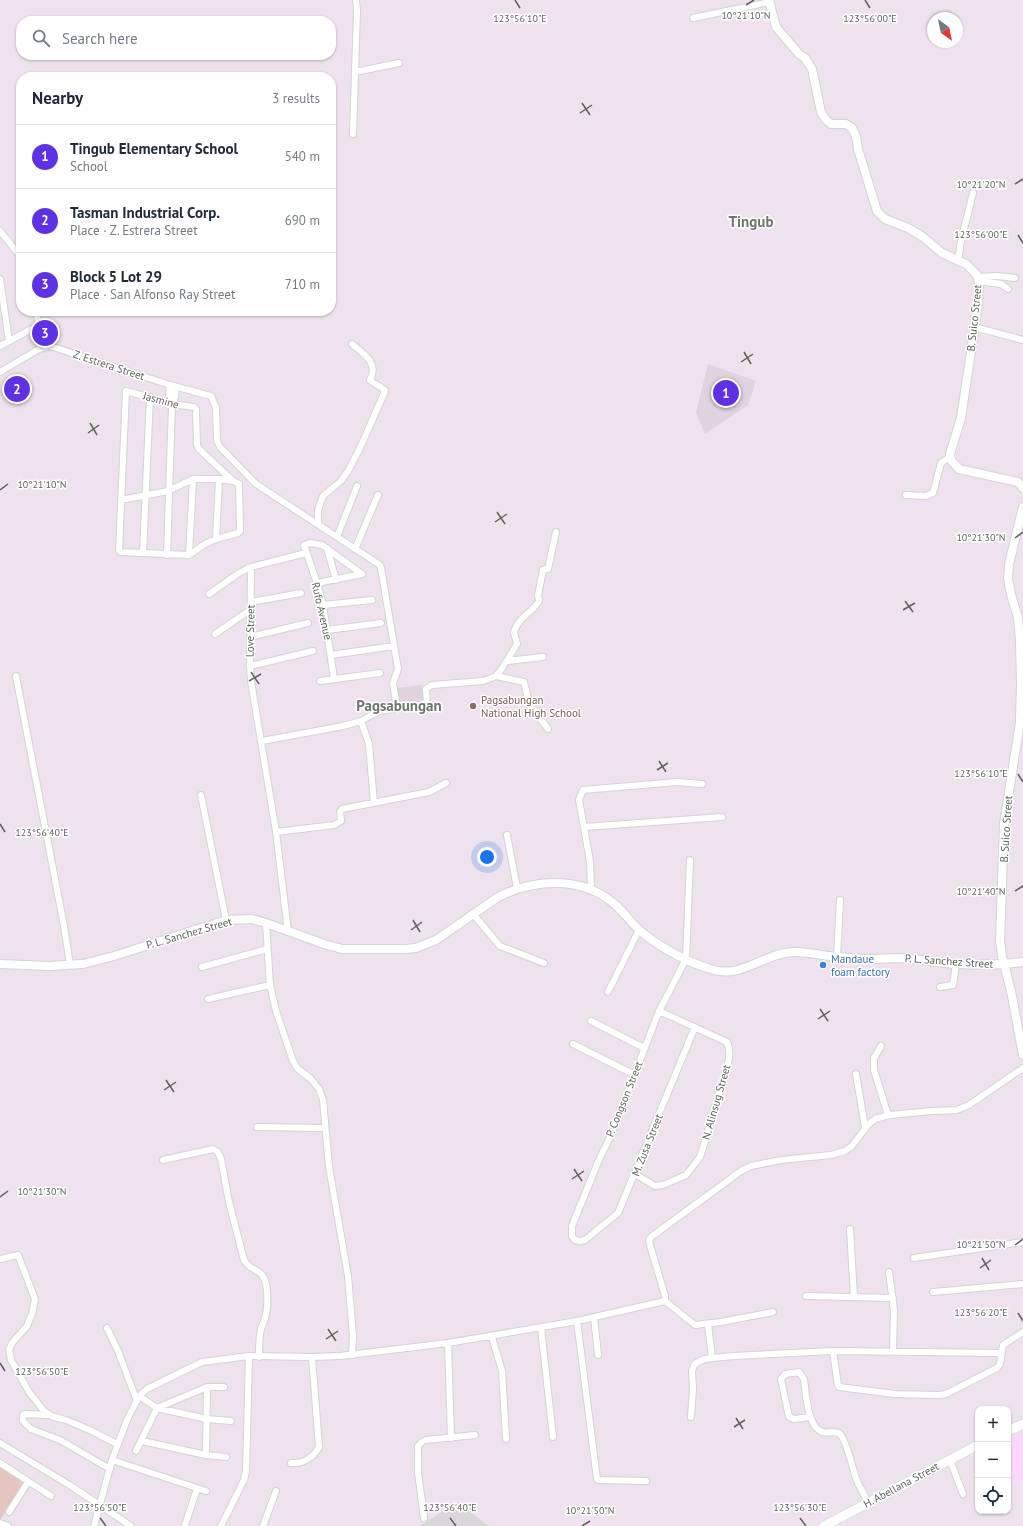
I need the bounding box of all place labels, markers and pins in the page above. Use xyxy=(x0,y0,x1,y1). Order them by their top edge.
pin: 3 xyxy=(32,318,58,348)
pin: 2 xyxy=(4,374,30,404)
pin: 1 xyxy=(713,378,739,408)
place label: Pagsabungan National High School xyxy=(481,693,582,720)
marker: Pagsabungan National High School xyxy=(468,701,478,711)
place label: Mandaue foam factory xyxy=(831,952,891,979)
marker: Mandaue foam factory xyxy=(818,960,828,970)

